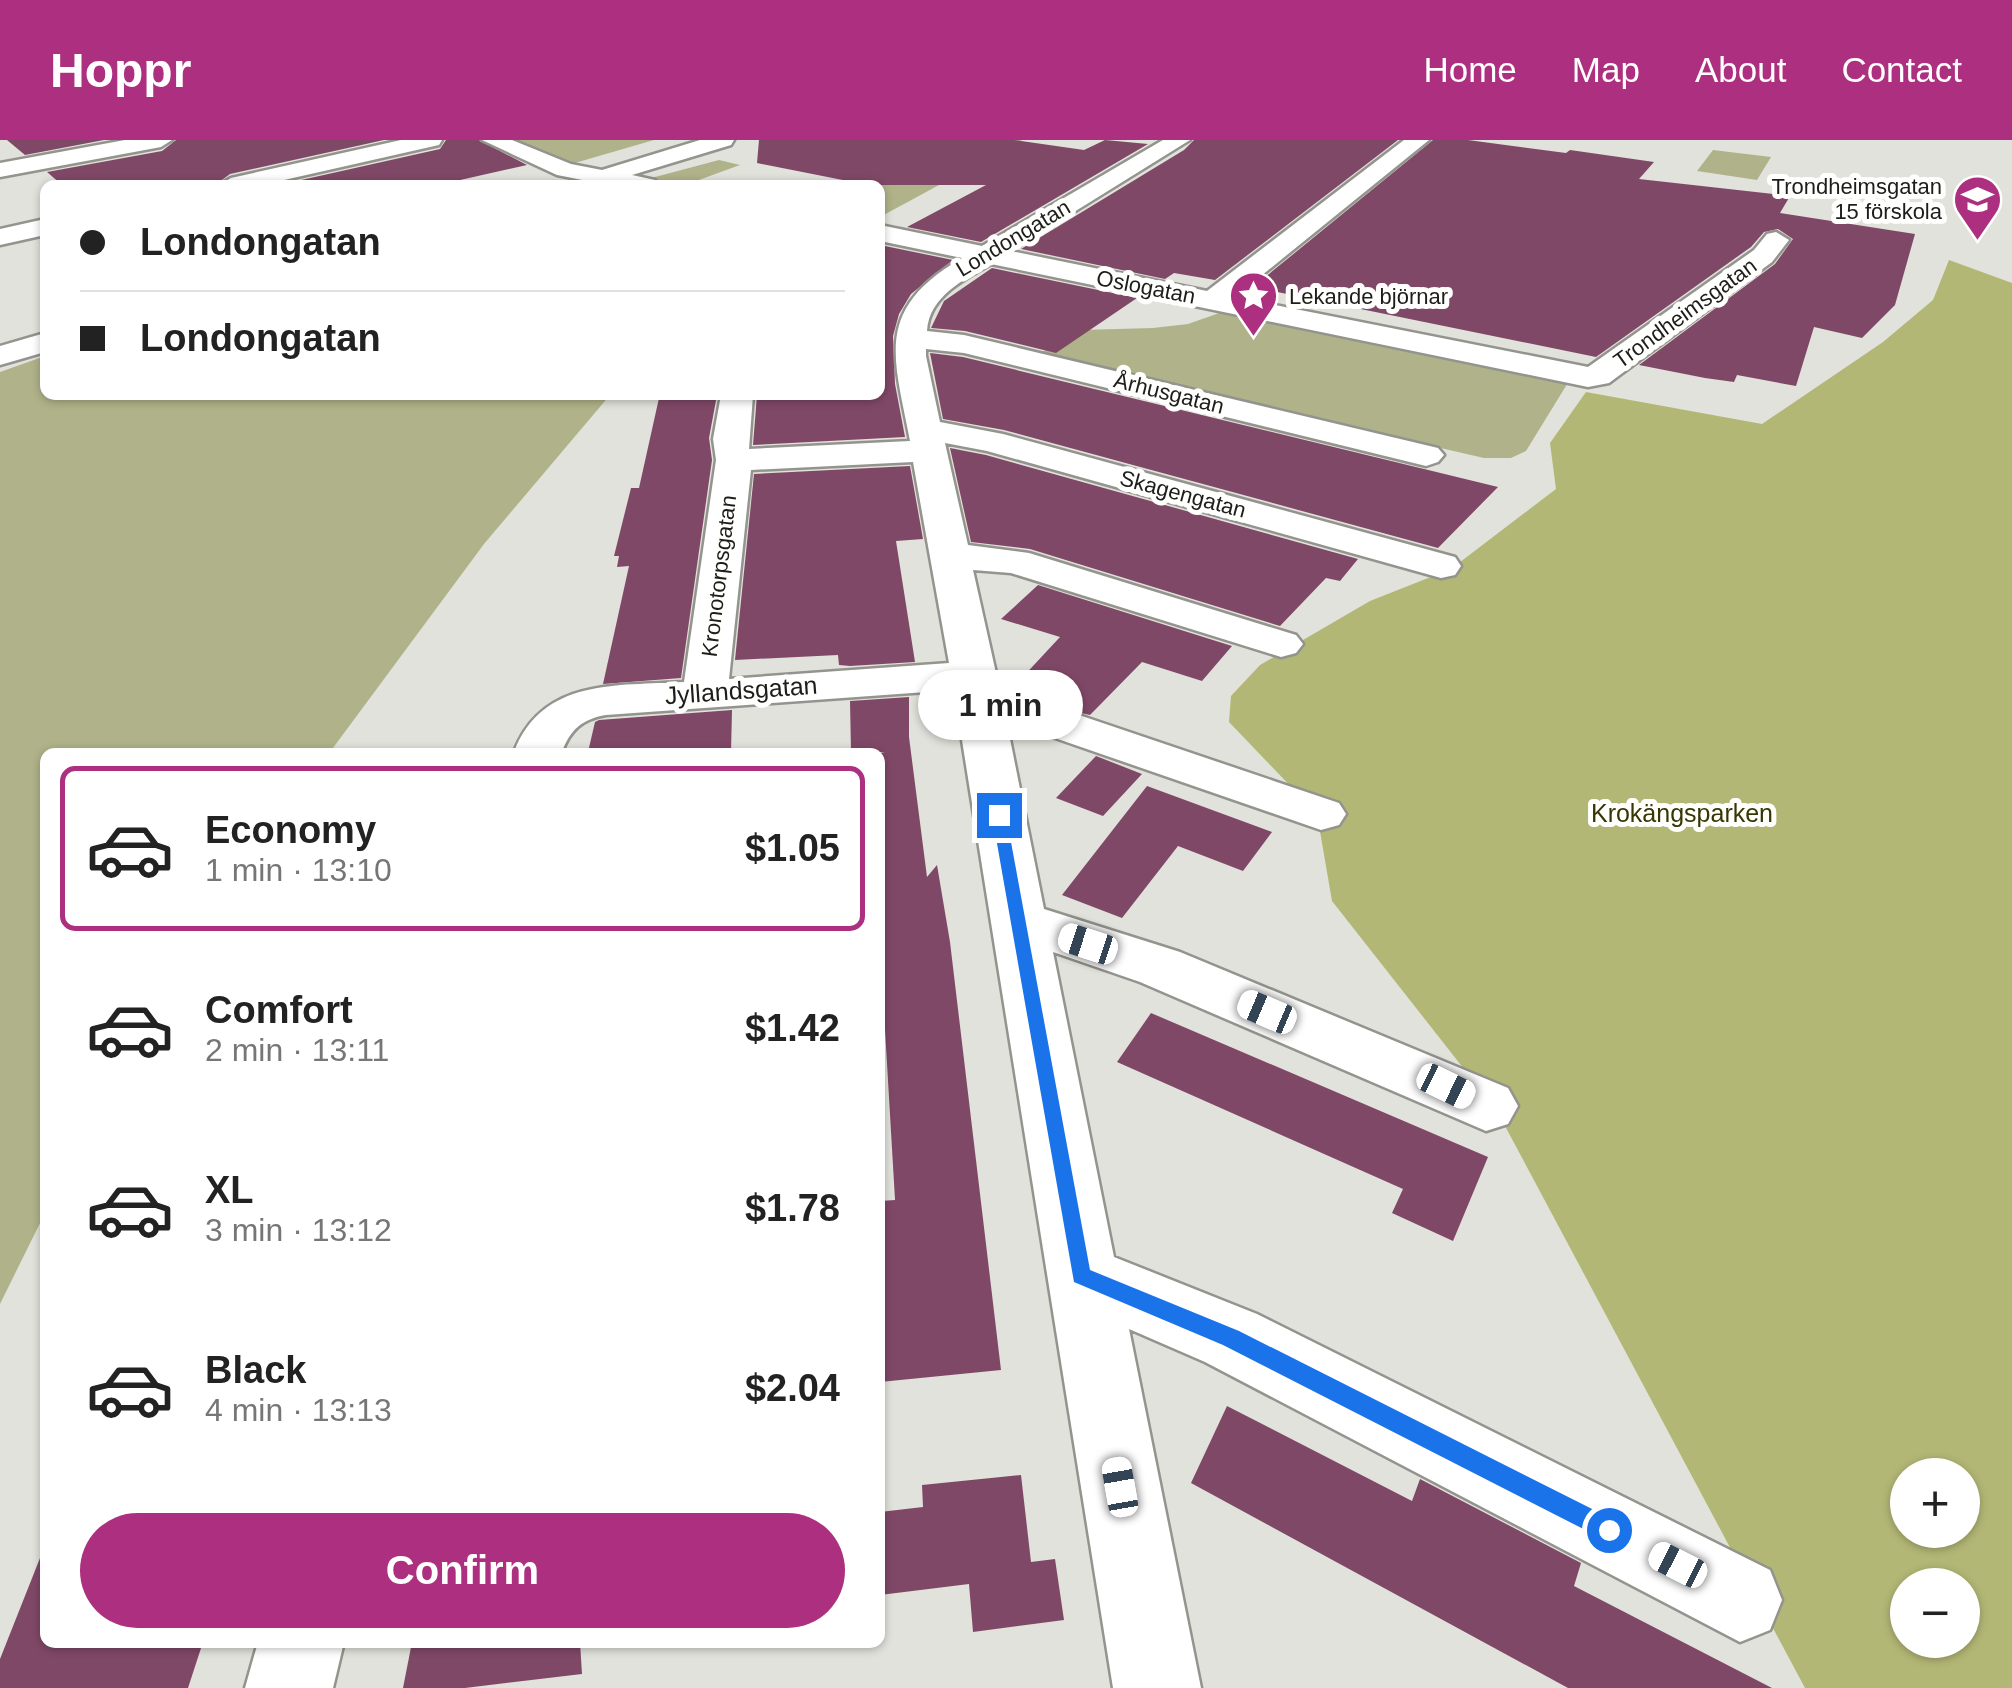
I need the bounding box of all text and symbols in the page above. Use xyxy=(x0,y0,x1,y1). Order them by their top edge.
text: Hoppr xyxy=(50,44,191,97)
text: Home xyxy=(1423,50,1517,89)
text: Map xyxy=(1572,50,1640,89)
text: About xyxy=(1695,50,1786,89)
text: Contact xyxy=(1841,50,1962,89)
school or university icon: Trondheimsgatan 15 förskola xyxy=(1951,173,2003,241)
place label: Trondheimsgatan 15 förskola xyxy=(1772,174,1943,224)
street label: Londongatan xyxy=(952,194,1074,282)
text: Londongatan xyxy=(140,221,381,263)
street label: Trondheimsgatan xyxy=(1609,253,1761,373)
street label: Oslogatan xyxy=(1094,265,1198,309)
place icon: Lekande björnar xyxy=(1228,270,1280,338)
place label: Lekande björnar xyxy=(1289,284,1448,309)
text: Londongatan xyxy=(140,317,381,359)
street label: Århusgatan xyxy=(1111,367,1227,419)
street label: Skagengatan xyxy=(1117,465,1249,523)
street label: Kronotorpsgatan xyxy=(697,494,741,658)
callout: 1 min xyxy=(916,670,1082,740)
street label: Jyllandsgatan xyxy=(664,671,818,709)
text: 1 min xyxy=(959,687,1042,723)
route end xyxy=(977,793,1022,838)
park label: Krokängsparken xyxy=(1591,799,1773,827)
icon: car xyxy=(85,804,175,894)
text: Economy xyxy=(205,809,376,851)
text: $1.05 xyxy=(745,827,840,869)
text: 1 min · 13:10 xyxy=(205,852,392,888)
car xyxy=(1055,920,1121,968)
icon: car xyxy=(85,984,175,1074)
car xyxy=(1234,986,1300,1038)
text: Comfort xyxy=(205,989,353,1031)
text: $1.42 xyxy=(745,1007,840,1049)
text: 2 min · 13:11 xyxy=(205,1032,389,1068)
car xyxy=(1412,1059,1480,1113)
icon: car xyxy=(85,1164,175,1254)
text: XL xyxy=(205,1169,254,1211)
text: $1.78 xyxy=(745,1187,840,1229)
text: 3 min · 13:12 xyxy=(205,1212,392,1248)
icon: car xyxy=(85,1344,175,1434)
text: Black xyxy=(205,1349,306,1391)
text: $2.04 xyxy=(745,1367,840,1409)
text: 4 min · 13:13 xyxy=(205,1392,392,1428)
car xyxy=(1100,1455,1140,1519)
map controls xyxy=(1890,1458,1980,1658)
button: + xyxy=(1890,1458,1980,1548)
route start xyxy=(1587,1508,1632,1553)
button: Confirm xyxy=(80,1513,845,1628)
car xyxy=(1644,1538,1712,1592)
button: − xyxy=(1890,1568,1980,1658)

